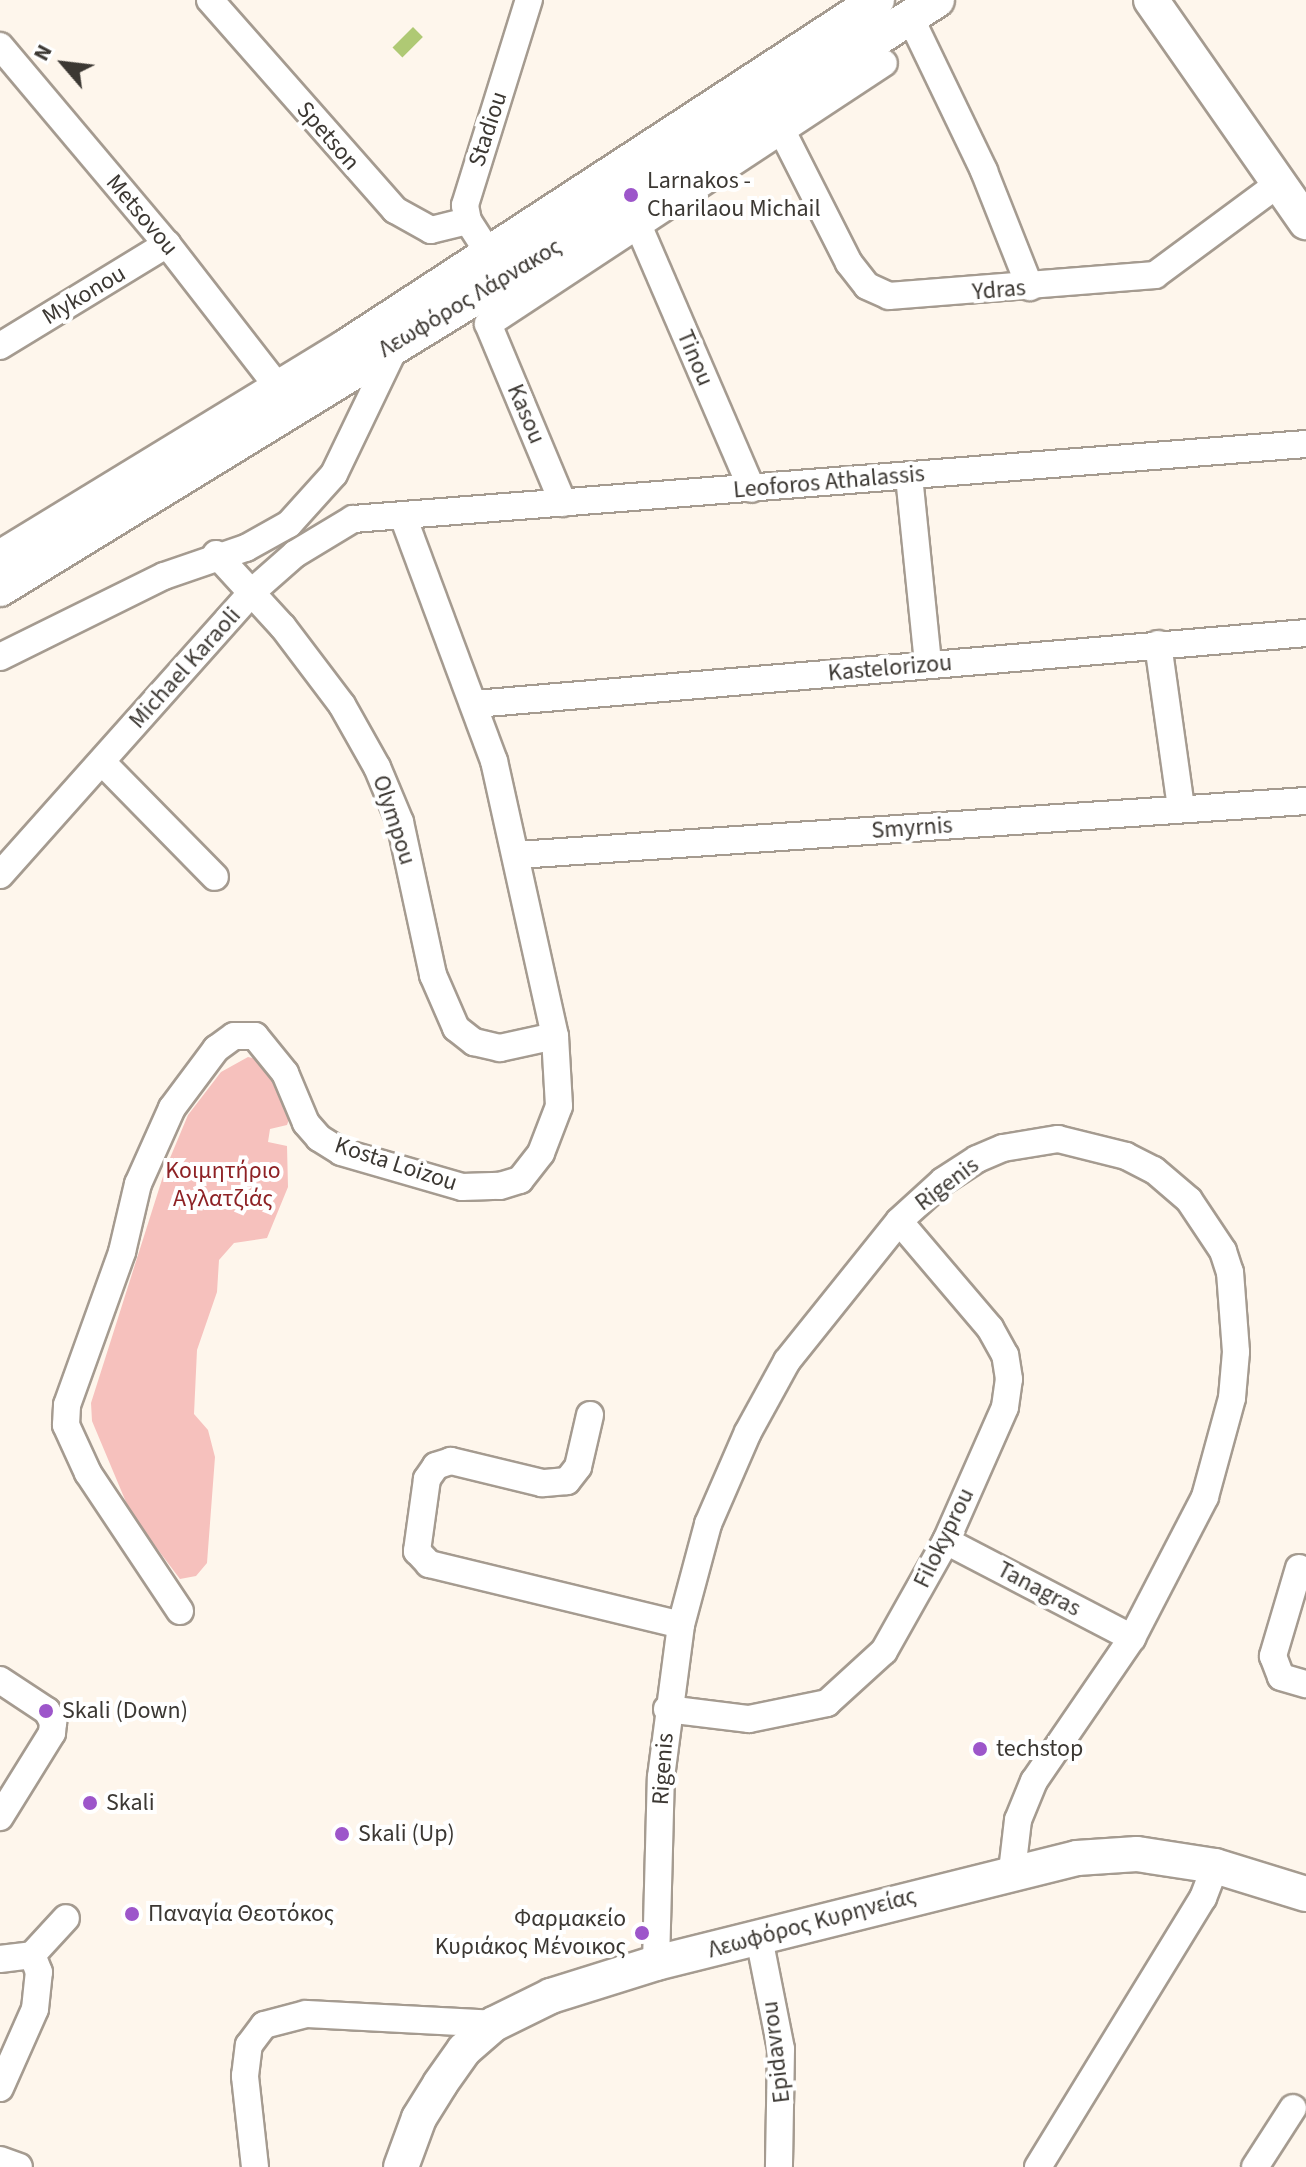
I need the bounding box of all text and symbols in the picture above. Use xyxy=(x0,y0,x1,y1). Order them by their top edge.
north arrow xyxy=(24,24,104,104)
text: N xyxy=(25,39,60,67)
street label: Stadiou xyxy=(462,88,514,170)
street label: Spetson xyxy=(290,96,366,176)
place label: Larnakos - Charilaou Michail xyxy=(647,167,821,223)
street label: Metsovou xyxy=(100,169,184,261)
marker: Larnakos - Charilaou Michail xyxy=(622,186,640,204)
street label: Λεωφόρος Λάρνακος xyxy=(373,232,567,364)
street label: Mykonou xyxy=(37,259,131,331)
street label: Ydras xyxy=(971,273,1027,307)
street label: Tinou xyxy=(670,326,720,390)
street label: Kasou xyxy=(501,380,551,448)
street label: Leoforos Athalassis xyxy=(732,459,926,505)
street label: Michael Karaoli xyxy=(123,601,247,735)
street label: Kastelorizou xyxy=(827,648,953,688)
street label: Olympou xyxy=(366,772,422,868)
street label: Smyrnis xyxy=(870,811,954,845)
street label: Kosta Loizou xyxy=(331,1131,461,1197)
street label: Rigenis xyxy=(909,1151,985,1217)
park label: Κοιμητήριο Αγλατζιάς xyxy=(165,1157,281,1213)
street label: Filokyprou xyxy=(908,1483,980,1593)
street label: Tanagras xyxy=(992,1555,1086,1623)
place label: Skali (Down) xyxy=(62,1697,188,1725)
marker: Skali (Down) xyxy=(37,1702,55,1720)
street label: Rigenis xyxy=(646,1732,680,1806)
place label: techstop xyxy=(996,1735,1083,1763)
marker: techstop xyxy=(971,1740,989,1758)
place label: Skali xyxy=(106,1789,155,1817)
marker: Skali xyxy=(81,1794,99,1812)
place label: Skali (Up) xyxy=(358,1820,455,1848)
marker: Skali (Up) xyxy=(333,1825,351,1843)
street label: Λεωφόρος Κυρηνείας xyxy=(705,1881,919,1965)
place label: Παναγία Θεοτόκος xyxy=(148,1900,334,1928)
marker: Παναγία Θεοτόκος xyxy=(123,1905,141,1923)
place label: Φαρμακείο Κυριάκος Μένοικος xyxy=(435,1905,626,1961)
marker: Φαρμακείο Κυριάκος Μένοικος xyxy=(633,1924,651,1942)
street label: Epidavrou xyxy=(755,1999,797,2105)

